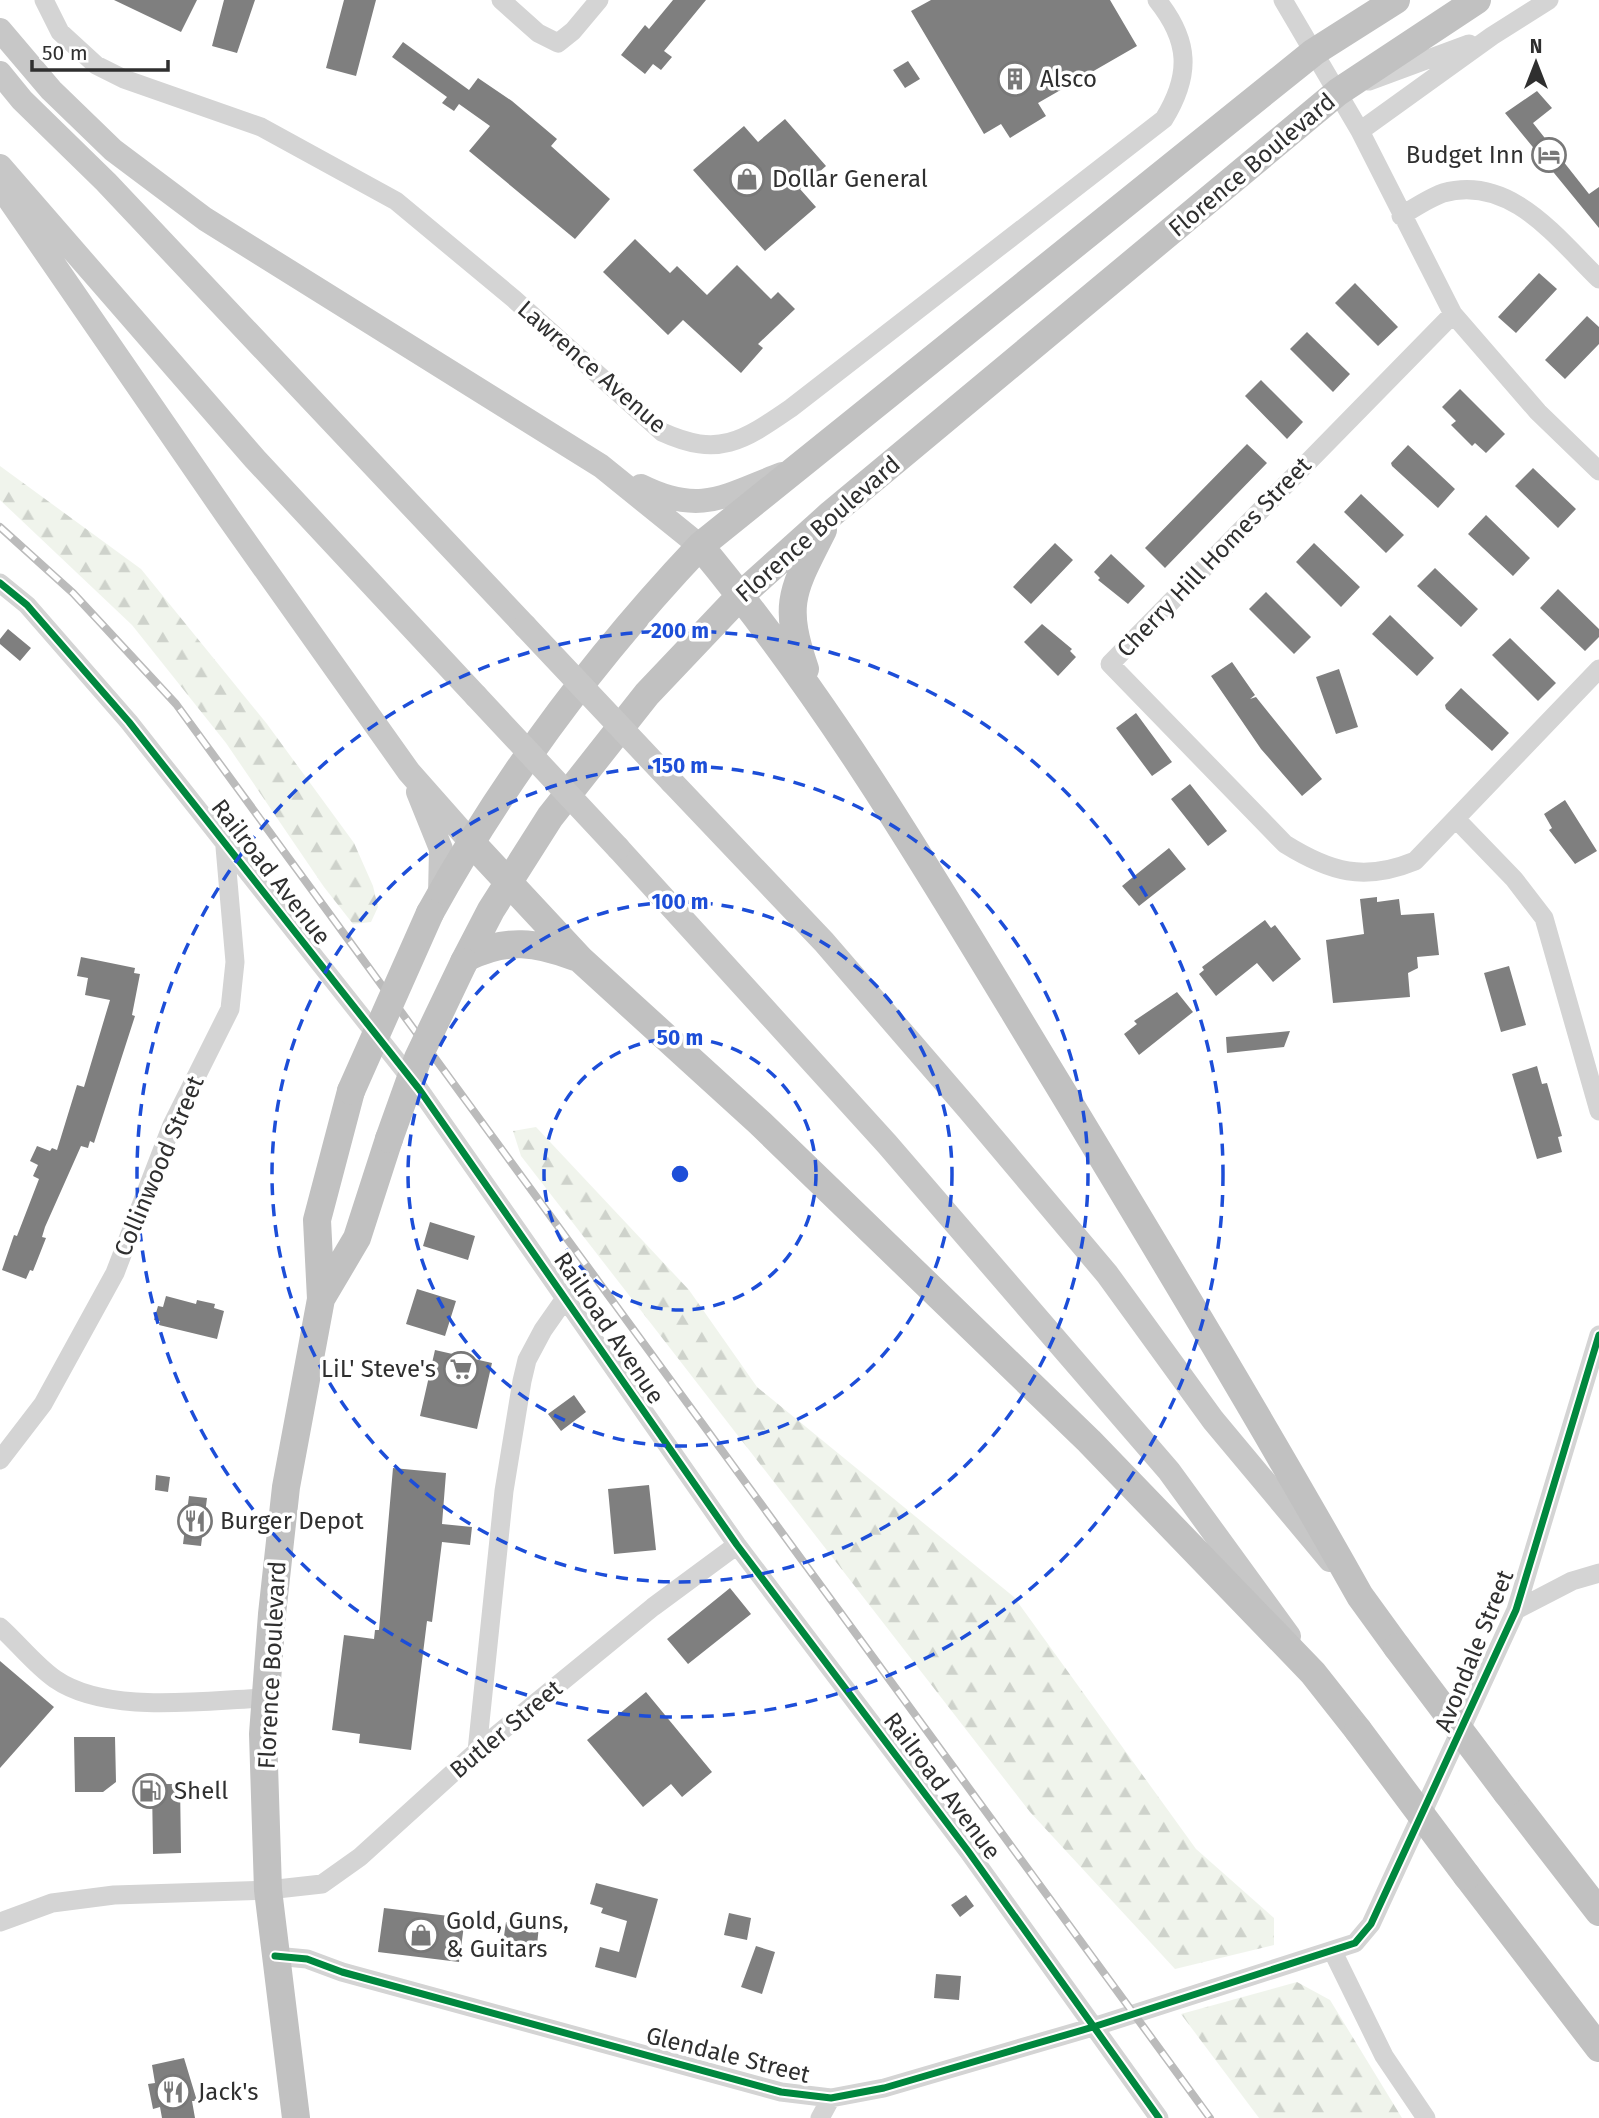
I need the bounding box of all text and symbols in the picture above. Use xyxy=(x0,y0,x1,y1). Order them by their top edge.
scale bar xyxy=(32,28,168,72)
north arrow xyxy=(1501,28,1571,98)
text: N xyxy=(1530,35,1542,58)
text: 50 m xyxy=(42,40,88,66)
building icon: Alsco xyxy=(996,60,1034,98)
place label: Alsco xyxy=(1040,65,1097,93)
street label: Florence Boulevard xyxy=(1163,87,1341,243)
hotel icon: Budget Inn xyxy=(1530,136,1568,174)
place label: Budget Inn xyxy=(1406,141,1524,169)
shop icon: Dollar General xyxy=(728,160,766,198)
place label: Dollar General xyxy=(772,165,928,193)
street label: Lawrence Avenue xyxy=(512,295,672,439)
street label: Florence Boulevard xyxy=(730,450,906,608)
street label: Cherry Hill Homes Street xyxy=(1111,451,1317,663)
text: 200 m xyxy=(651,618,709,644)
text: 150 m xyxy=(652,753,708,779)
street label: Railroad Avenue xyxy=(206,794,336,950)
text: 100 m xyxy=(651,889,709,915)
text: 50 m xyxy=(657,1025,703,1051)
street label: Collinwood Street xyxy=(108,1071,210,1260)
centre of rings xyxy=(668,1162,692,1186)
street label: Railroad Avenue xyxy=(548,1247,670,1409)
supermarket icon: LiL' Steve's xyxy=(442,1350,480,1388)
place label: LiL' Steve's xyxy=(321,1355,436,1383)
restaurant icon: Burger Depot xyxy=(176,1502,214,1540)
place label: Burger Depot xyxy=(220,1507,364,1535)
street label: Florence Boulevard xyxy=(253,1560,291,1770)
street label: Avondale Street xyxy=(1429,1566,1519,1736)
street label: Butler Street xyxy=(444,1674,568,1784)
street label: Railroad Avenue xyxy=(878,1707,1006,1865)
fuel station icon: Shell xyxy=(131,1772,169,1810)
place label: Shell xyxy=(174,1777,228,1805)
place label: Gold, Guns, & Guitars xyxy=(446,1907,569,1963)
shop icon: Gold, Guns, & Guitars xyxy=(402,1916,440,1954)
street label: Glendale Street xyxy=(643,2021,813,2089)
restaurant icon: Jack's xyxy=(154,2073,192,2111)
place label: Jack's xyxy=(198,2078,258,2106)

